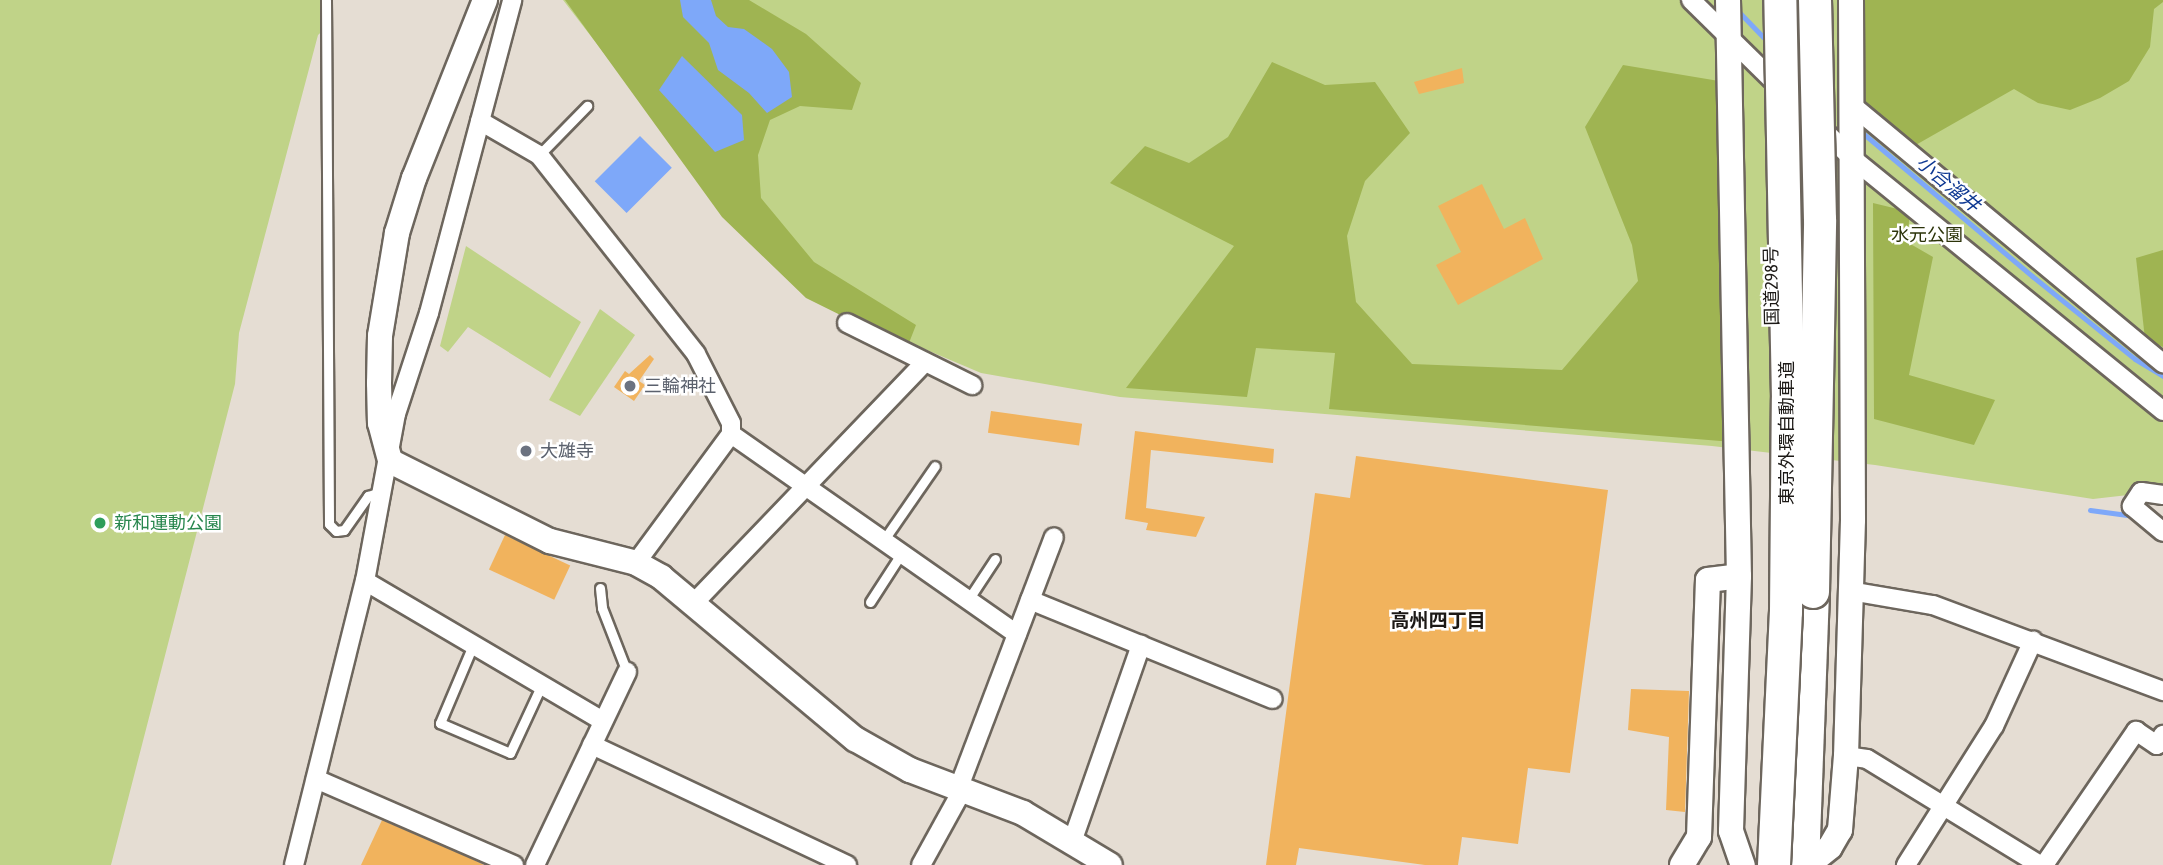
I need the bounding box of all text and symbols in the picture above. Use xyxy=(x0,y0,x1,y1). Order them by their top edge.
water label: 小合溜井 xyxy=(1912,151,1984,217)
park label: 水元公園 xyxy=(1891,224,1963,246)
street label: 国道298号 xyxy=(1761,246,1783,326)
street label: 東京外環自動車道 xyxy=(1776,361,1798,505)
place label: 三輪神社 xyxy=(644,375,716,397)
marker: 三輪神社 xyxy=(622,378,638,394)
place label: 大雄寺 xyxy=(540,440,594,462)
marker: 大雄寺 xyxy=(518,443,534,459)
place label: 新和運動公園 xyxy=(114,512,222,534)
marker: 新和運動公園 xyxy=(92,515,108,531)
district label: 高州四丁目 xyxy=(1391,610,1485,632)

